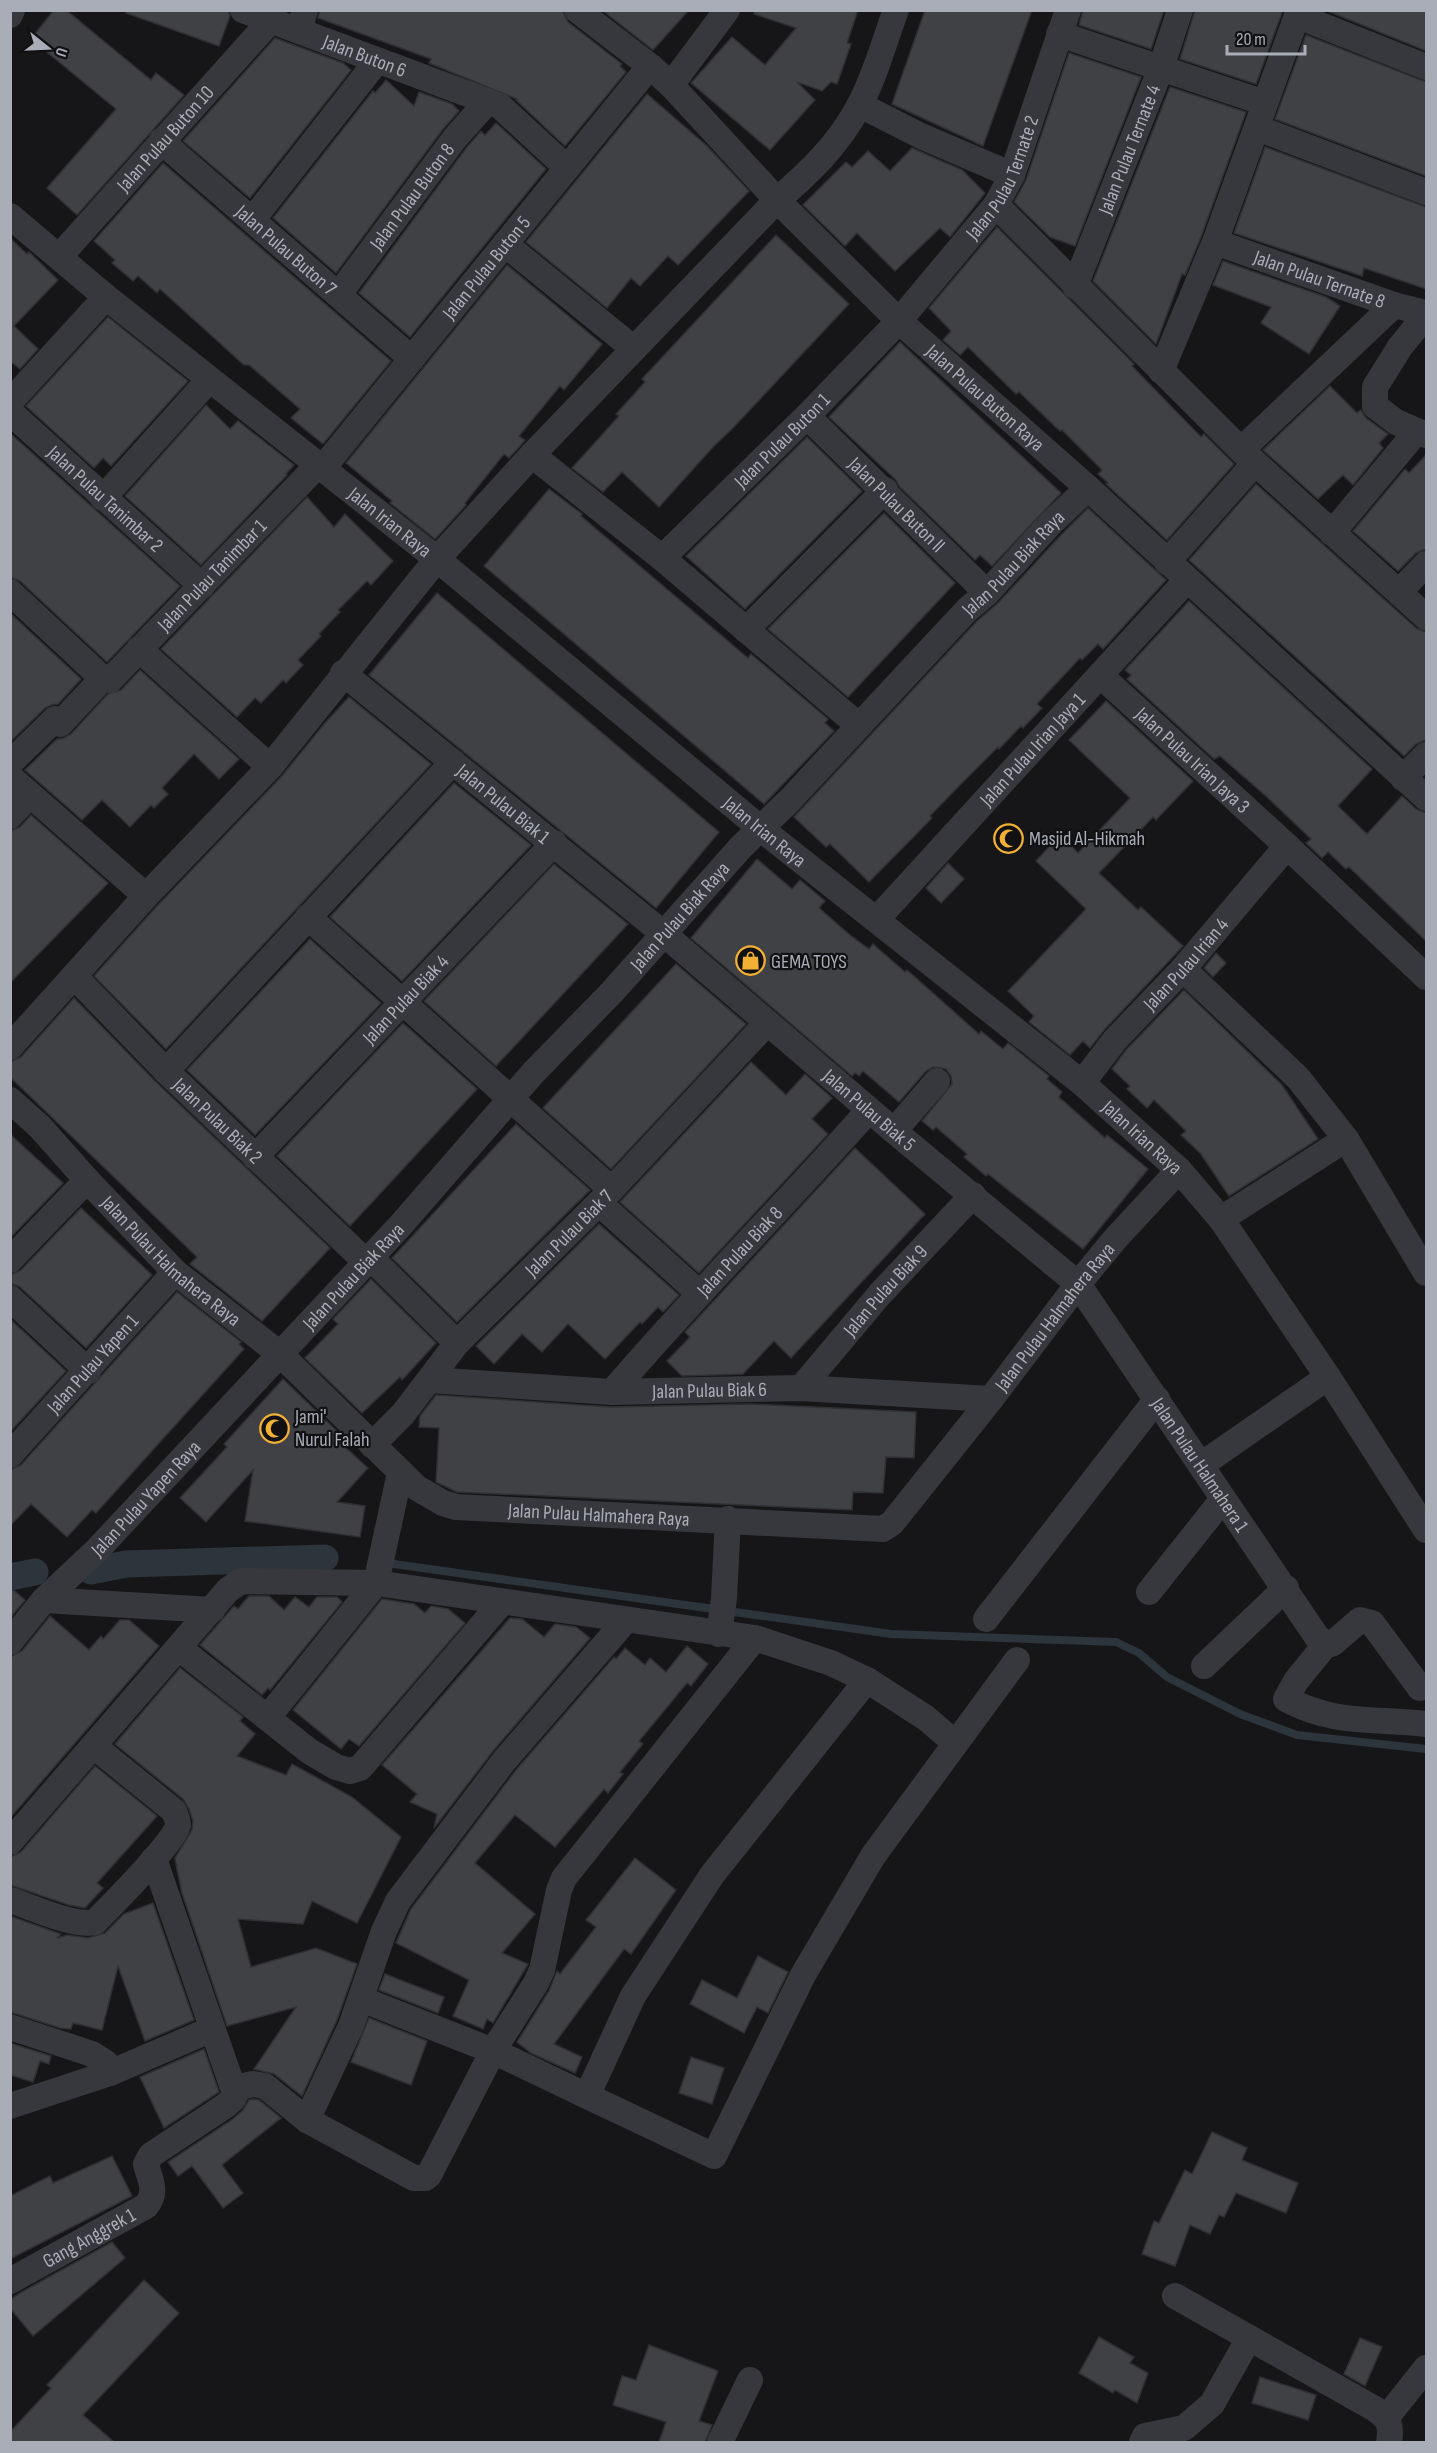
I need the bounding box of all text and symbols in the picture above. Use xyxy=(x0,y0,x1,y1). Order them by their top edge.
north arrow xyxy=(18,18,78,78)
scale bar xyxy=(1227,18,1305,56)
text: 20 m xyxy=(1236,29,1266,50)
street label: Jalan Buton 6 xyxy=(319,30,409,83)
text: U xyxy=(51,45,71,59)
street label: Jalan Pulau Buton 10 xyxy=(111,81,219,198)
street label: Jalan Pulau Ternate 4 xyxy=(1093,81,1166,219)
street label: Jalan Pulau Ternate 2 xyxy=(961,113,1044,246)
street label: Jalan Pulau Buton 8 xyxy=(365,139,460,256)
street label: Jalan Pulau Buton 7 xyxy=(229,200,341,301)
street label: Jalan Pulau Buton 5 xyxy=(437,211,536,325)
street label: Jalan Pulau Ternate 8 xyxy=(1250,245,1388,314)
street label: Jalan Pulau Buton Raya xyxy=(920,339,1049,457)
street label: Jalan Pulau Buton 1 xyxy=(729,389,836,494)
street label: Jalan Pulau Tanimbar 2 xyxy=(41,440,168,558)
street label: Jalan Pulau Buton ll xyxy=(842,452,949,558)
street label: Jalan Irian Raya xyxy=(342,482,436,563)
street label: Jalan Pulau Biak Raya xyxy=(956,506,1070,622)
street label: Jalan Pulau Tanimbar 1 xyxy=(152,515,272,637)
street label: Jalan Pulau Irian Jaya 1 xyxy=(975,688,1091,812)
street label: Jalan Pulau Irian Jaya 3 xyxy=(1130,702,1254,819)
street label: Jalan Pulau Biak 1 xyxy=(451,759,554,849)
street label: Jalan Irian Raya xyxy=(717,791,811,873)
mosque icon: Masjid Al-Hikmah xyxy=(992,822,1024,854)
place label: Masjid Al-Hikmah xyxy=(1029,827,1145,851)
street label: Jalan Pulau Biak Raya xyxy=(625,857,735,977)
street label: Jalan Pulau Irian 4 xyxy=(1138,913,1234,1017)
shop icon: GEMA TOYS xyxy=(734,945,766,977)
street label: Jalan Pulau Biak 4 xyxy=(357,950,454,1050)
place label: GEMA TOYS xyxy=(771,950,847,974)
street label: Jalan Pulau Biak 5 xyxy=(817,1064,920,1157)
street label: Jalan Pulau Biak 2 xyxy=(167,1072,267,1169)
street label: Jalan Irian Raya xyxy=(1096,1095,1187,1180)
street label: Jalan Pulau Biak 7 xyxy=(520,1185,618,1283)
street label: Jalan Pulau Halmahera Raya xyxy=(95,1190,245,1332)
street label: Jalan Pulau Biak 8 xyxy=(692,1202,788,1303)
street label: Jalan Pulau Biak Raya xyxy=(297,1218,410,1336)
street label: Jalan Pulau Halmahera Raya xyxy=(990,1238,1120,1397)
street label: Jalan Pulau Biak 9 xyxy=(838,1240,933,1342)
street label: Jalan Pulau Yapen 1 xyxy=(42,1310,144,1420)
street label: Jalan Pulau Biak 6 xyxy=(651,1378,767,1404)
street label: Jalan Pulau Halmahera 1 xyxy=(1145,1393,1253,1537)
place label: Jami' Nurul Falah xyxy=(294,1405,369,1452)
mosque icon: Jami' Nurul Falah xyxy=(258,1412,290,1444)
street label: Jalan Pulau Yapen Raya xyxy=(86,1436,206,1563)
street label: Jalan Pulau Halmahera Raya xyxy=(506,1499,690,1532)
street label: Gang Anggrek 1 xyxy=(39,2203,140,2274)

